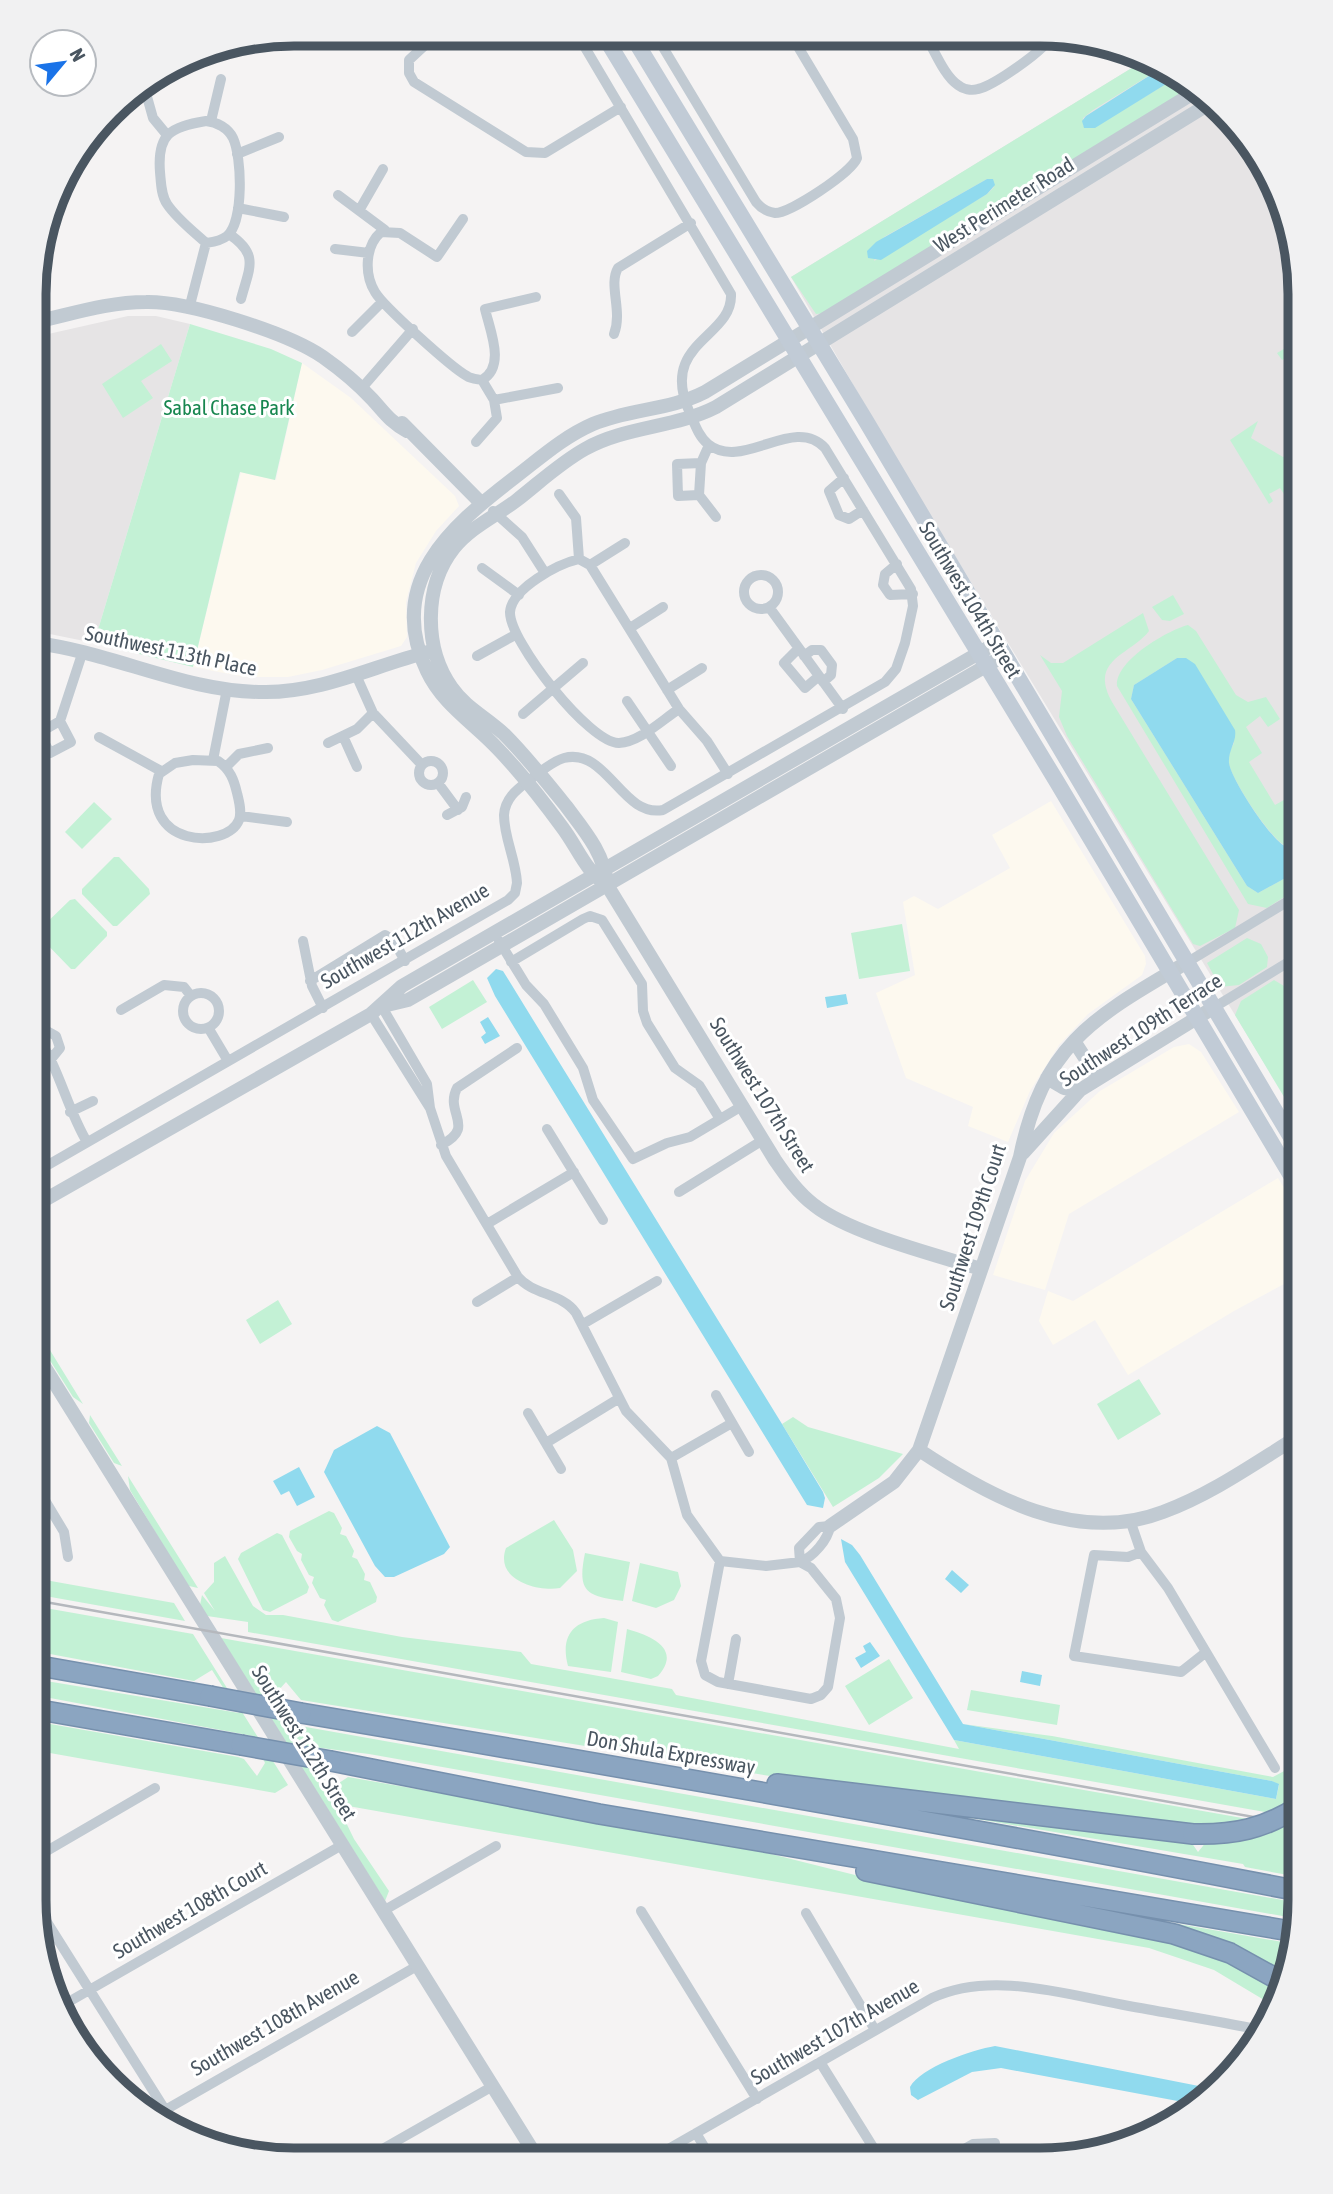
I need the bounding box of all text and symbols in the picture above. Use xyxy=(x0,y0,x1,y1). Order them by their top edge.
north arrow xyxy=(28,28,98,98)
text: N xyxy=(66,45,90,65)
street label: West Perimeter Road xyxy=(929,152,1078,257)
park label: Sabal Chase Park xyxy=(163,395,295,419)
street label: Southwest 104th Street xyxy=(915,517,1027,682)
street label: Southwest 113th Place xyxy=(83,620,259,680)
street label: Southwest 112th Avenue xyxy=(316,877,493,993)
street label: Southwest 109th Terrace xyxy=(1055,968,1226,1091)
street label: Southwest 107th Street xyxy=(705,1013,820,1176)
street label: Southwest 109th Court xyxy=(934,1140,1010,1313)
street label: Southwest 112th Street xyxy=(247,1661,362,1824)
street label: Don Shula Expressway xyxy=(585,1725,758,1779)
street label: Southwest 108th Court xyxy=(108,1855,271,1963)
street label: Southwest 108th Avenue xyxy=(186,1964,363,2080)
street label: Southwest 107th Avenue xyxy=(746,1973,923,2089)

